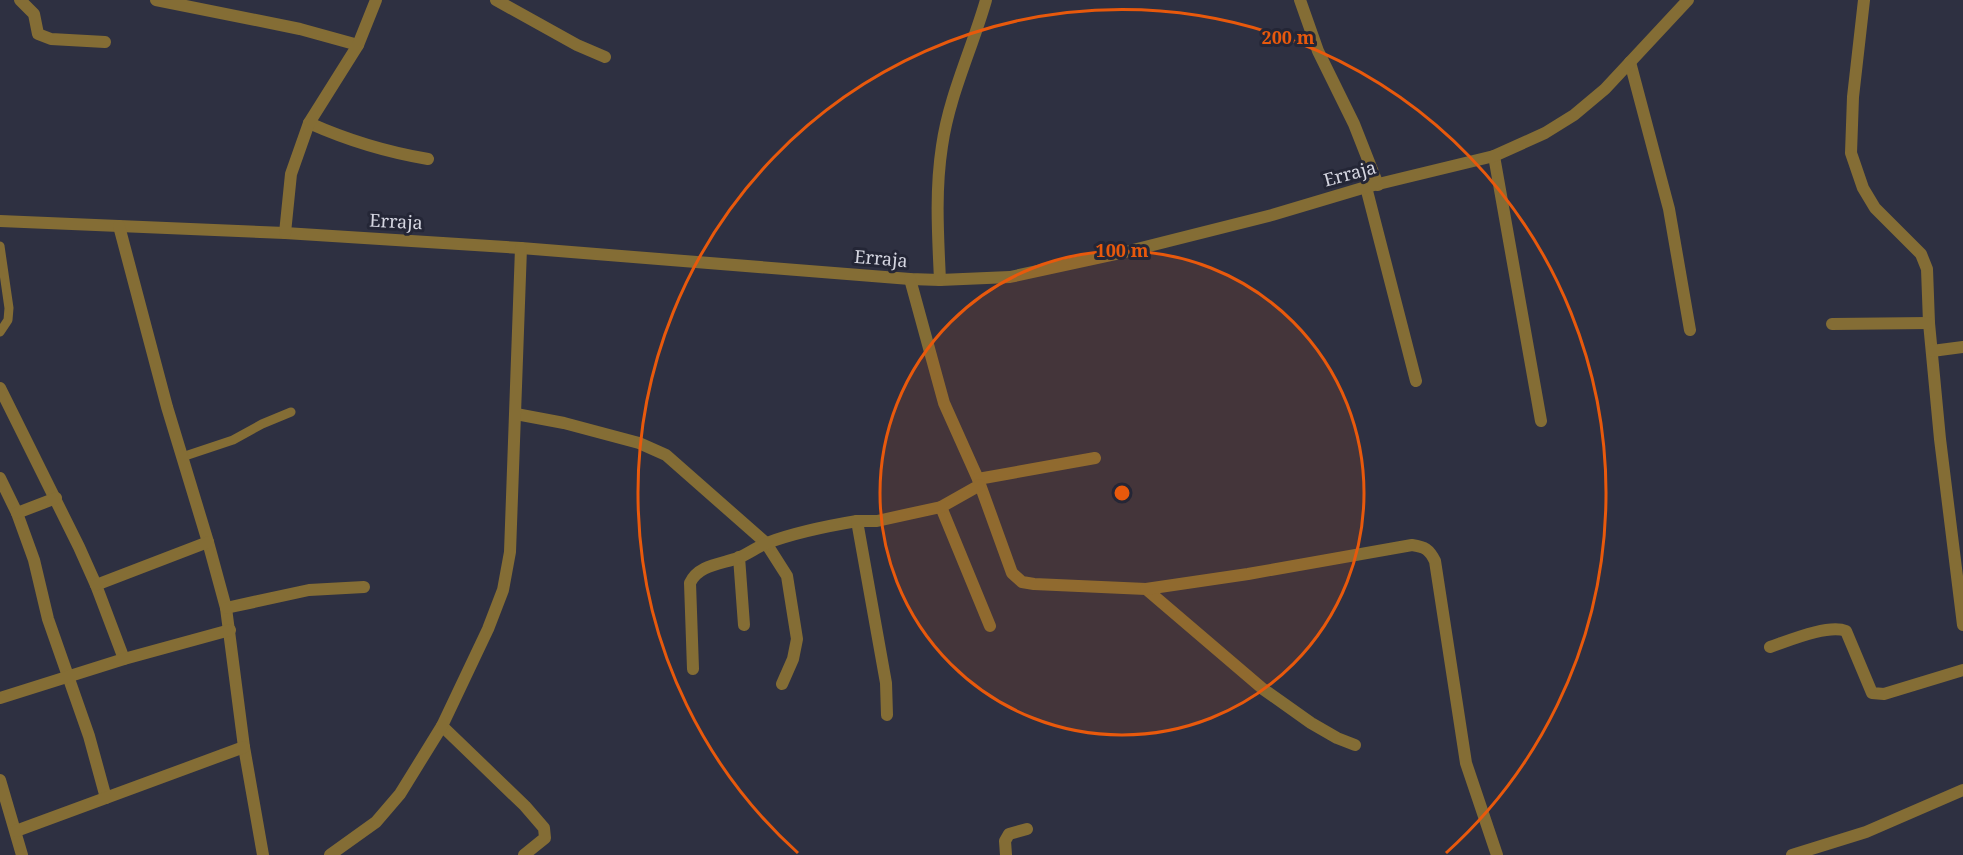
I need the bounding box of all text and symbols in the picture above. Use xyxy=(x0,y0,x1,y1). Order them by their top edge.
text: 200 m xyxy=(1262,25,1315,49)
street label: Erraja xyxy=(1321,155,1379,192)
street label: Erraja xyxy=(369,208,423,234)
text: 100 m xyxy=(1096,238,1149,262)
street label: Erraja xyxy=(853,244,909,272)
centre of rings xyxy=(1112,483,1132,503)

